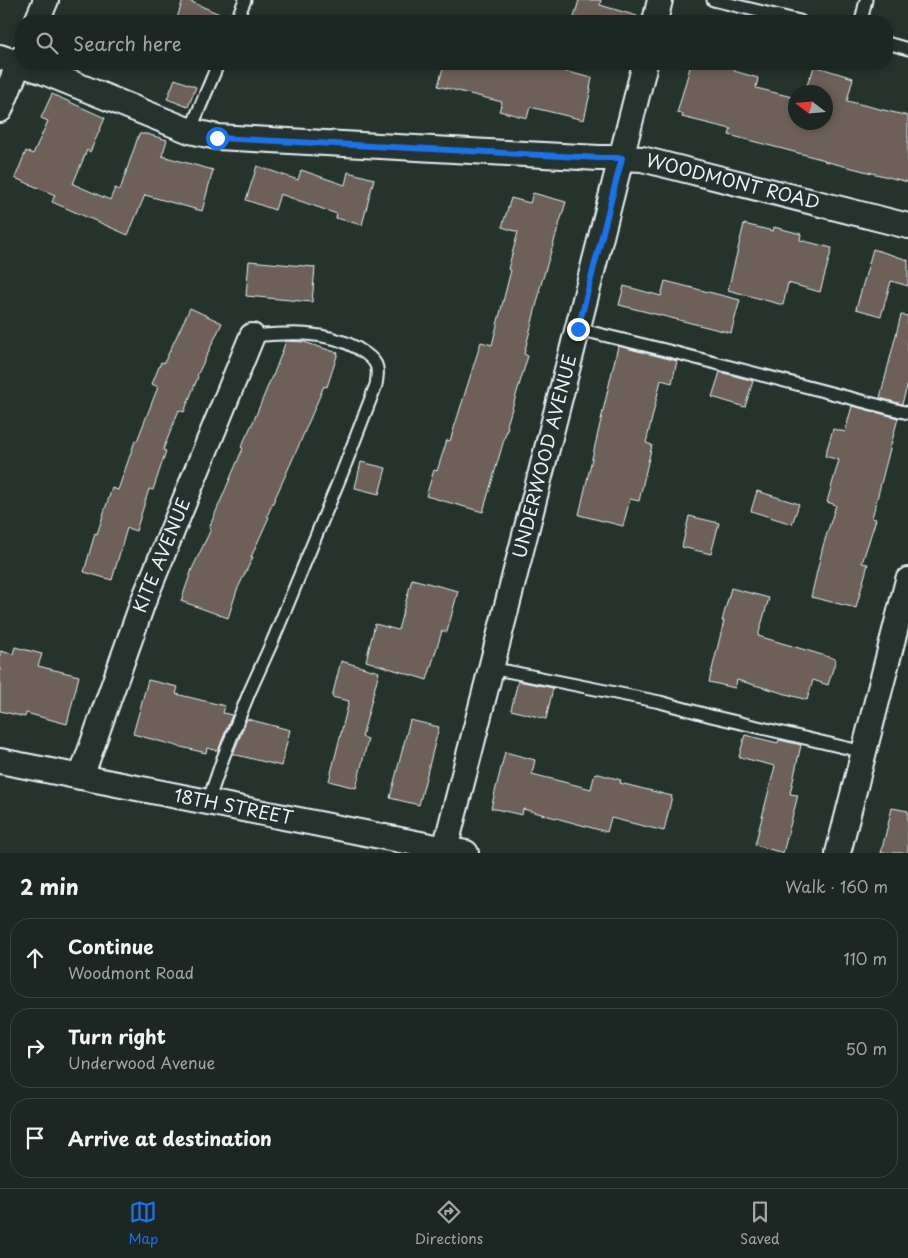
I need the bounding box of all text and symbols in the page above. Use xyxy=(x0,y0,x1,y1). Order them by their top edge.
search box xyxy=(15,15,893,70)
icon: search xyxy=(33,29,61,57)
text: Search here xyxy=(73,29,182,57)
north arrow xyxy=(788,85,833,130)
route start xyxy=(206,127,229,150)
street label: WOODMONT ROAD xyxy=(643,146,823,215)
route end xyxy=(567,318,590,341)
street label: UNDERWOOD AVENUE xyxy=(505,351,582,561)
street label: KITE AVENUE xyxy=(125,493,196,616)
street label: 18TH STREET xyxy=(172,781,296,831)
text: 2 min xyxy=(20,870,79,902)
text: Walk · 160 m xyxy=(785,874,888,898)
text: Continue xyxy=(68,932,154,960)
icon: ahead xyxy=(21,944,49,972)
text: 110 m xyxy=(844,946,887,970)
text: Woodmont Road xyxy=(68,960,194,984)
text: Turn right xyxy=(68,1022,166,1050)
icon: right xyxy=(21,1034,49,1062)
text: 50 m xyxy=(846,1036,887,1060)
text: Underwood Avenue xyxy=(68,1050,215,1074)
icon: arrive xyxy=(21,1124,49,1152)
text: Arrive at destination xyxy=(68,1124,272,1152)
tab: Map xyxy=(128,1198,158,1249)
tab: Directions xyxy=(415,1198,483,1249)
tab: Saved xyxy=(740,1198,780,1249)

